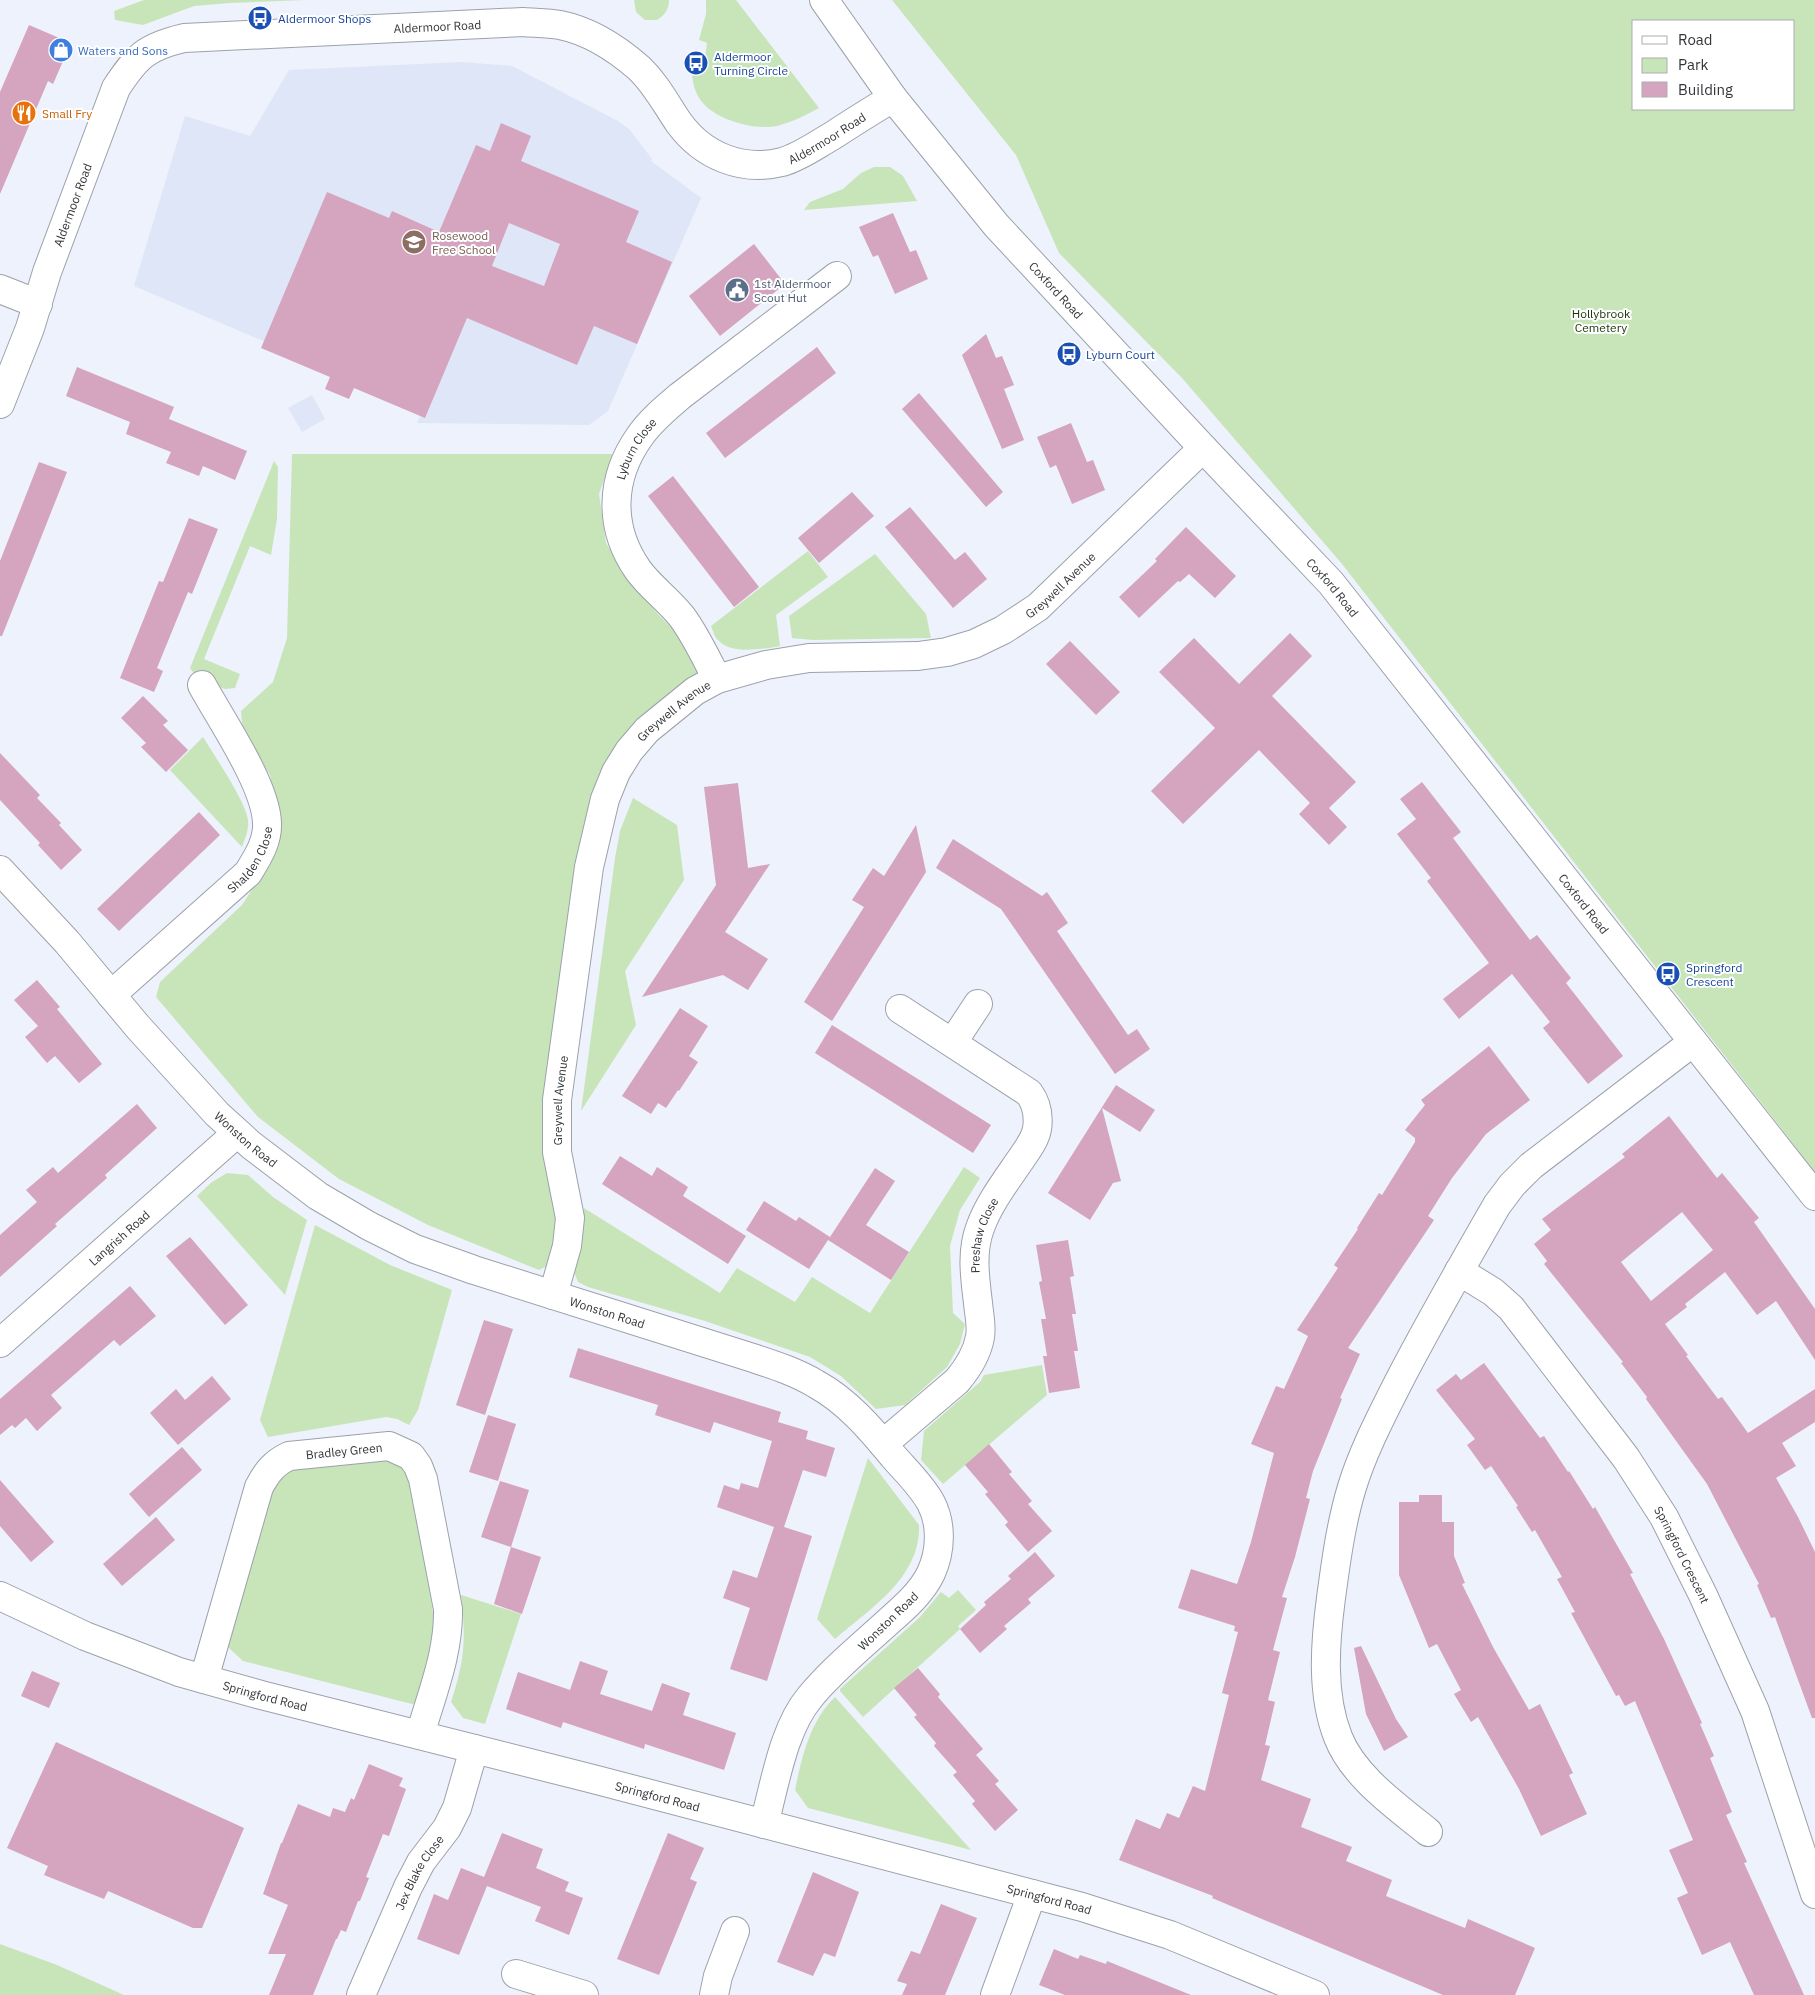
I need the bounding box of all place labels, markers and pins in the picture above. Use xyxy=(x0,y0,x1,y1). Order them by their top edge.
bus stop icon: Aldermoor Shops xyxy=(247,5,273,31)
place label: Aldermoor Shops xyxy=(278,11,372,26)
shop icon: Waters and Sons xyxy=(48,37,74,63)
place label: Waters and Sons xyxy=(78,43,168,58)
place label: Aldermoor Turning Circle xyxy=(714,49,788,78)
bus stop icon: Aldermoor Turning Circle xyxy=(683,50,709,76)
restaurant icon: Small Fry xyxy=(11,100,37,126)
place label: Small Fry xyxy=(42,106,92,121)
place label: Rosewood Free School xyxy=(432,228,495,257)
school or university icon: Rosewood Free School xyxy=(401,229,427,255)
place label: 1st Aldermoor Scout Hut xyxy=(754,276,832,305)
public building icon: 1st Aldermoor Scout Hut xyxy=(724,277,750,303)
bus stop icon: Lyburn Court xyxy=(1056,341,1082,367)
place label: Lyburn Court xyxy=(1086,347,1155,362)
place label: Springford Crescent xyxy=(1686,960,1742,989)
bus stop icon: Springford Crescent xyxy=(1655,961,1681,987)

